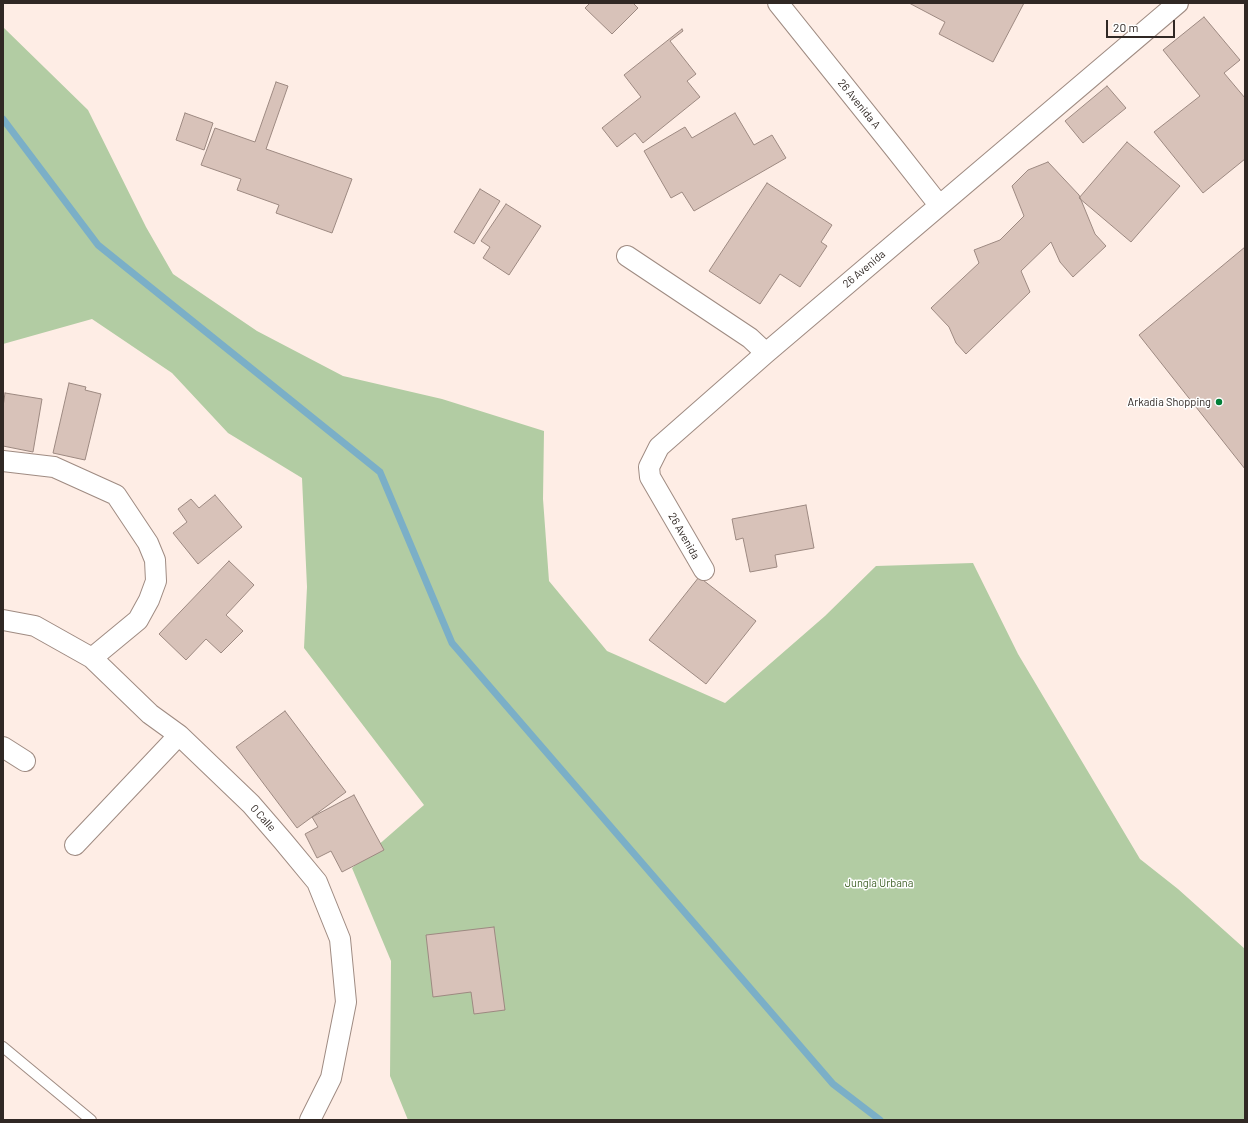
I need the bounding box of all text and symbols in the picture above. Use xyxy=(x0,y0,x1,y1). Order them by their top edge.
scale bar xyxy=(1108,12,1177,38)
text: 20 m xyxy=(1113,20,1139,34)
street label: 26 Avenida A xyxy=(835,76,883,132)
street label: 26 Avenida xyxy=(840,247,888,291)
place label: Arkadia Shopping xyxy=(1128,395,1211,409)
marker: Arkadia Shopping xyxy=(1214,397,1224,407)
street label: 26 Avenida xyxy=(665,510,703,562)
street label: 0 Calle xyxy=(248,802,278,834)
park label: Jungla Urbana xyxy=(845,876,913,890)

